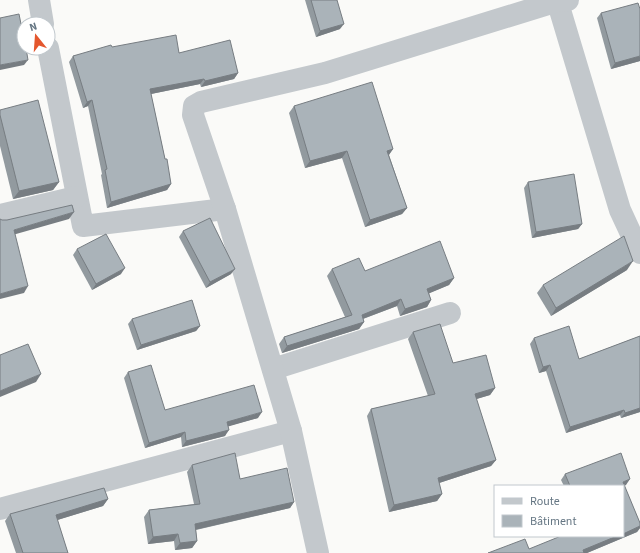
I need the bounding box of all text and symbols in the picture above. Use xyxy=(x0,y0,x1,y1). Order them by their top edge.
north arrow xyxy=(16,16,56,56)
text: N xyxy=(28,19,39,35)
legend xyxy=(494,485,624,537)
text: Route xyxy=(530,493,560,510)
text: Bâtiment xyxy=(530,513,576,530)

